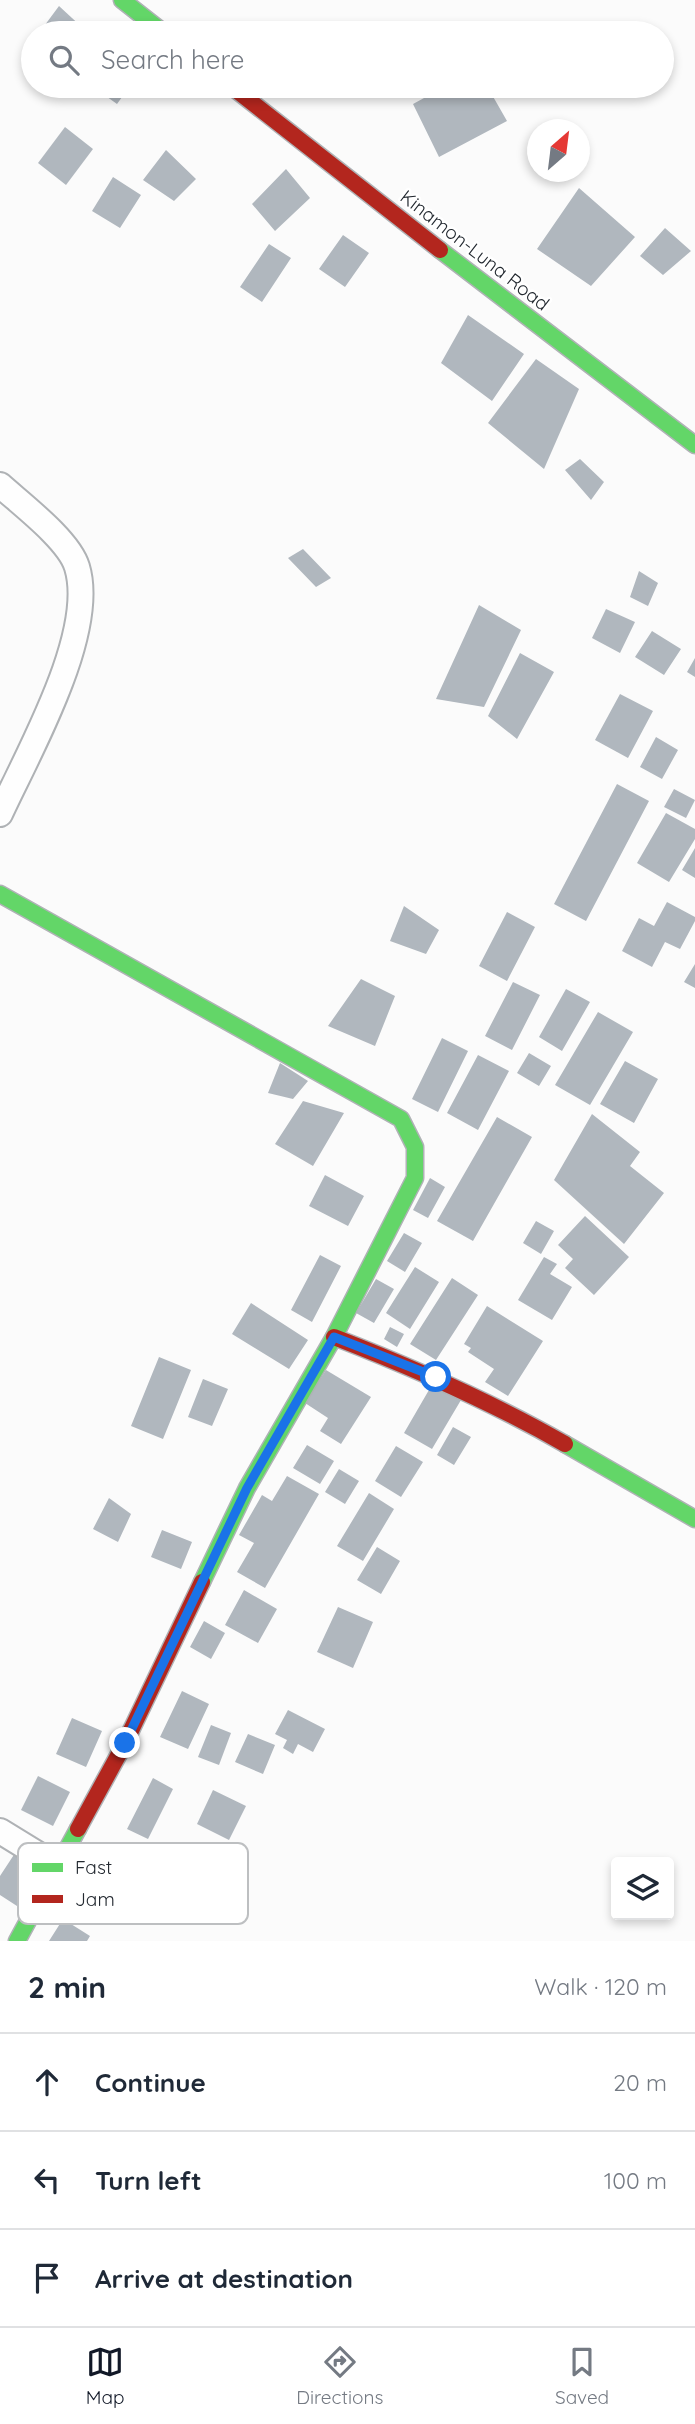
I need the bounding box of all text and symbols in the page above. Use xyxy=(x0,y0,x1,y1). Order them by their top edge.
search box xyxy=(21,21,674,98)
icon: search xyxy=(45,41,83,79)
text: Search here xyxy=(101,43,245,76)
north arrow xyxy=(527,119,590,182)
street label: Kinamon-Luna Road xyxy=(396,184,554,316)
route start xyxy=(420,1361,451,1392)
route end xyxy=(109,1727,140,1758)
legend xyxy=(18,1843,248,1924)
text: Fast xyxy=(75,1855,112,1879)
map controls xyxy=(611,1857,674,1920)
button: layers xyxy=(611,1857,674,1920)
text: Jam xyxy=(75,1887,115,1911)
text: 2 min xyxy=(28,1968,106,2006)
text: Walk · 120 m xyxy=(534,1972,667,2001)
icon: ahead xyxy=(28,2063,66,2101)
text: Continue xyxy=(95,2066,206,2099)
text: 20 m xyxy=(613,2068,667,2097)
icon: left xyxy=(28,2161,66,2199)
text: Turn left xyxy=(95,2164,202,2197)
text: 100 m xyxy=(604,2166,667,2195)
icon: arrive xyxy=(28,2259,66,2297)
text: Arrive at destination xyxy=(95,2262,353,2295)
tab: Map xyxy=(86,2343,125,2409)
tab: Directions xyxy=(296,2343,383,2409)
tab: Saved xyxy=(555,2343,609,2409)

